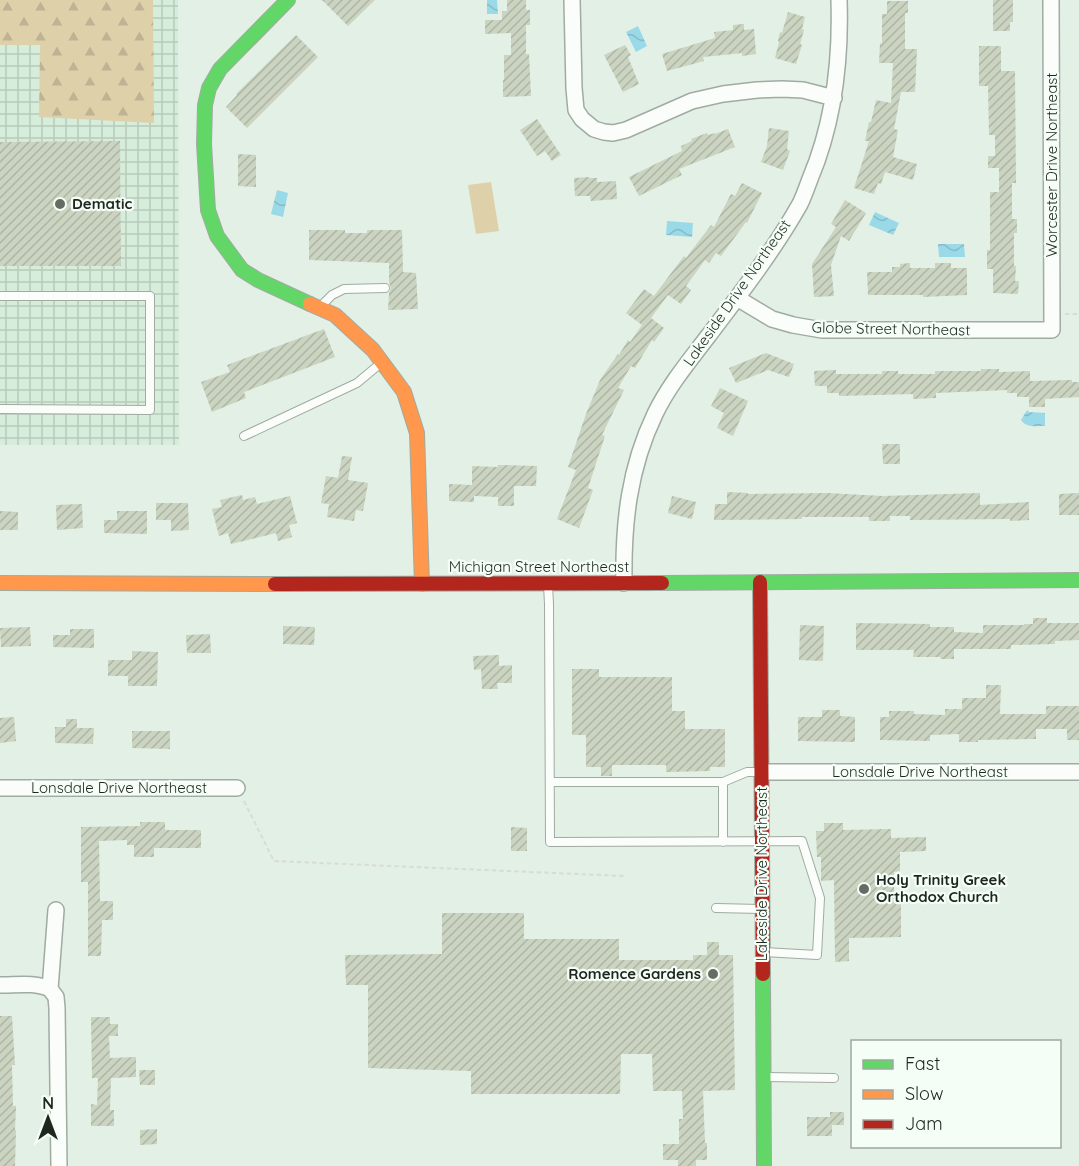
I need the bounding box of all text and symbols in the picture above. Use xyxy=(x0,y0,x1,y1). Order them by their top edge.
street label: Worcester Drive Northeast xyxy=(1042,73,1061,257)
place label: Dematic xyxy=(72,194,133,213)
marker: Dematic xyxy=(53,197,67,211)
street label: Lakeside Drive Northeast xyxy=(679,216,794,370)
street label: Globe Street Northeast xyxy=(812,318,970,339)
street label: Michigan Street Northeast xyxy=(449,557,629,576)
street label: Lonsdale Drive Northeast xyxy=(832,762,1008,781)
street label: Lonsdale Drive Northeast xyxy=(31,778,207,797)
street label: Lakeside Drive Northeast xyxy=(752,787,771,961)
place label: Holy Trinity Greek Orthodox Church xyxy=(876,870,1006,906)
marker: Holy Trinity Greek Orthodox Church xyxy=(857,882,871,896)
place label: Romence Gardens xyxy=(568,964,701,983)
marker: Romence Gardens xyxy=(706,967,720,981)
legend xyxy=(851,1040,1061,1148)
text: Fast xyxy=(905,1052,940,1075)
text: Slow xyxy=(905,1082,943,1105)
north arrow xyxy=(18,1088,78,1148)
text: N xyxy=(42,1093,54,1113)
text: Jam xyxy=(905,1112,943,1135)

